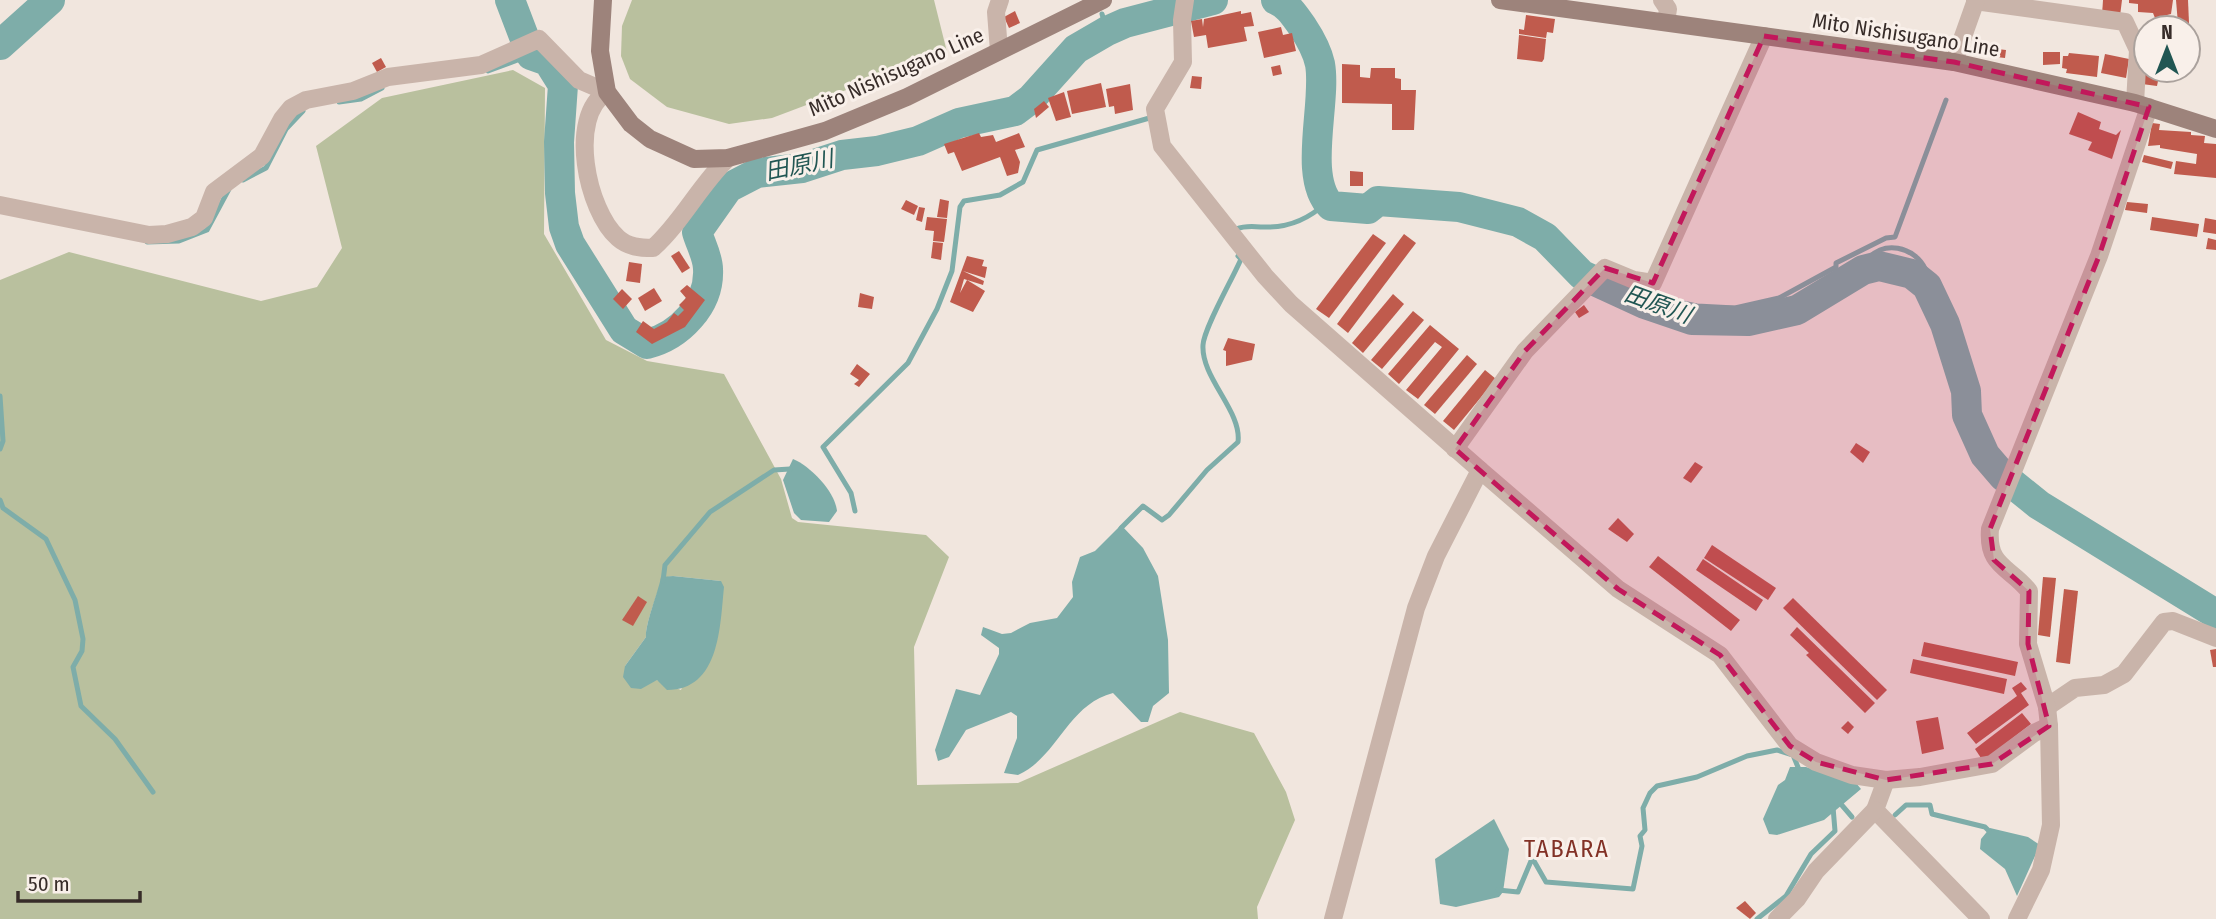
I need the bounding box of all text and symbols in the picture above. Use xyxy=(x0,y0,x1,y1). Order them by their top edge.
street label: Mito Nishisugano Line xyxy=(1811,7,2001,63)
north arrow xyxy=(2132,14,2202,84)
text: N xyxy=(2161,21,2173,44)
street label: Mito Nishisugano Line xyxy=(804,22,988,122)
water label: 田原川 xyxy=(762,144,839,186)
water label: 田原川 xyxy=(1621,279,1698,330)
district label: TABARA xyxy=(1524,835,1610,863)
scale bar xyxy=(18,860,140,904)
text: 50 m xyxy=(28,871,70,897)

